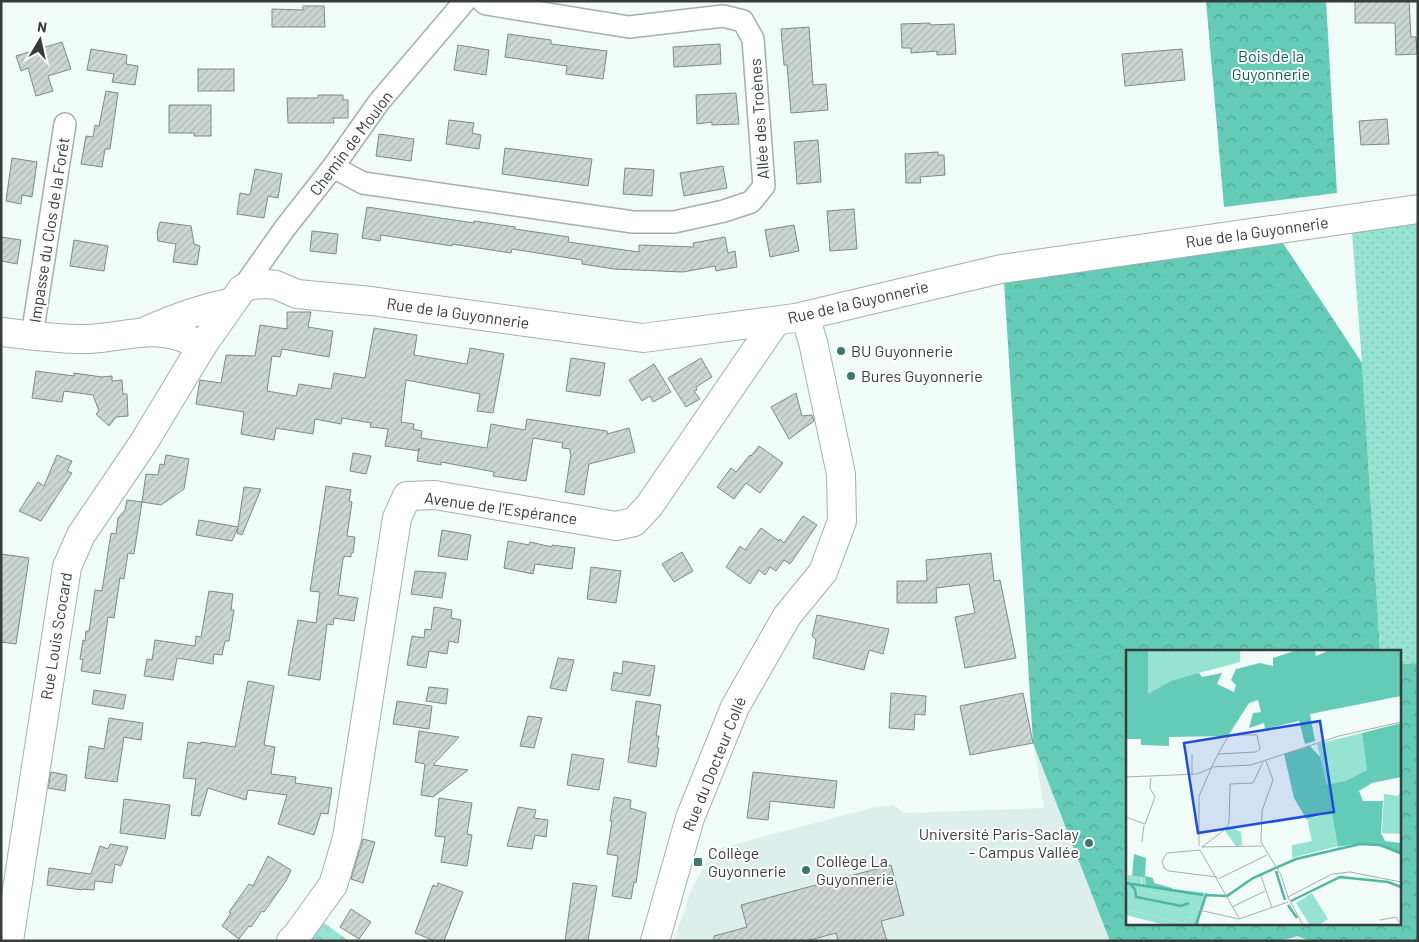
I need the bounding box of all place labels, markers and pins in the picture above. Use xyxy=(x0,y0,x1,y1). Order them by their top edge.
place label: BU Guyonnerie xyxy=(851,341,953,360)
marker: BU Guyonnerie xyxy=(835,345,847,357)
place label: Bures Guyonnerie xyxy=(861,366,983,385)
marker: Bures Guyonnerie xyxy=(845,370,857,382)
place label: Université Paris-Saclay - Campus Vallée xyxy=(919,824,1080,861)
marker: Université Paris-Saclay - Campus Vallée xyxy=(1083,837,1095,849)
place label: Collège Guyonnerie xyxy=(708,843,786,880)
place label: Collège La Guyonnerie xyxy=(816,851,894,888)
marker: Collège Guyonnerie xyxy=(692,856,704,868)
marker: Collège La Guyonnerie xyxy=(800,864,812,876)

